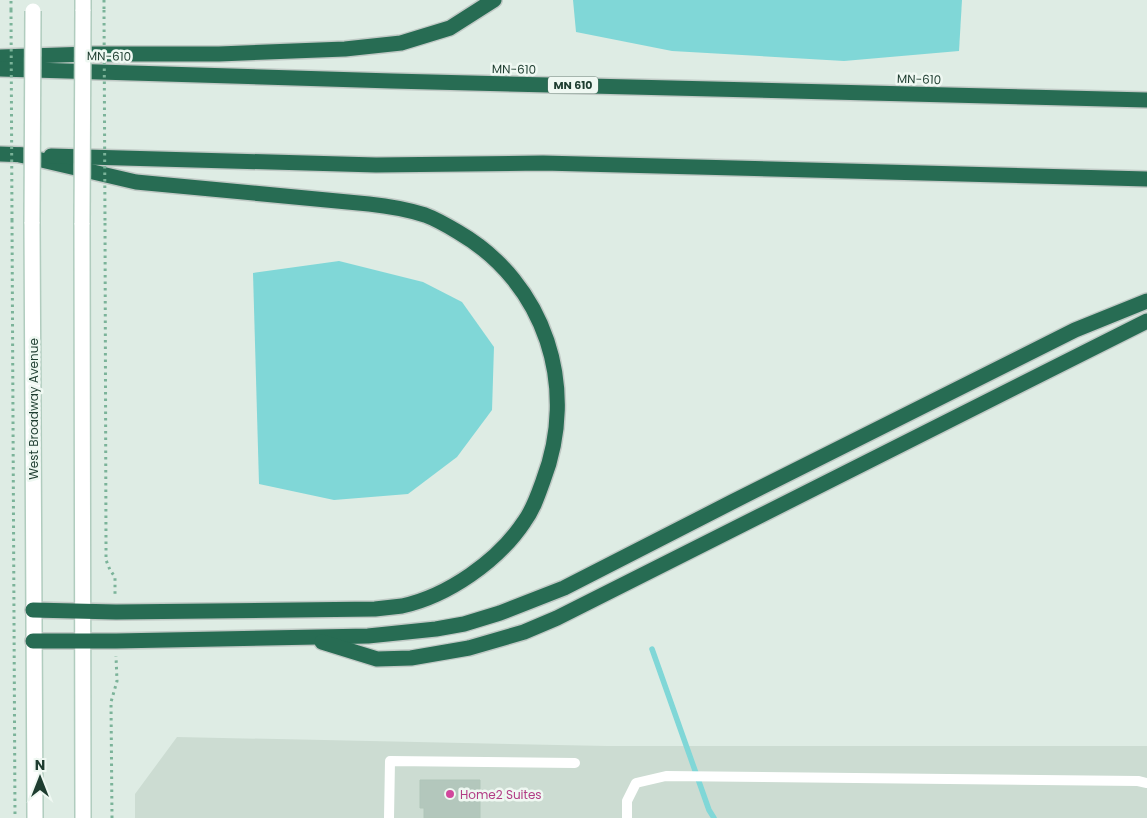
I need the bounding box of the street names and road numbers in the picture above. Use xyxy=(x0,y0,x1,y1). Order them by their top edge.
street label: MN-610 xyxy=(87,47,131,65)
street label: MN-610 xyxy=(492,60,536,78)
street label: MN-610 xyxy=(897,70,941,88)
road number: MN 610 xyxy=(548,76,598,94)
street label: West Broadway Avenue xyxy=(25,338,42,480)

